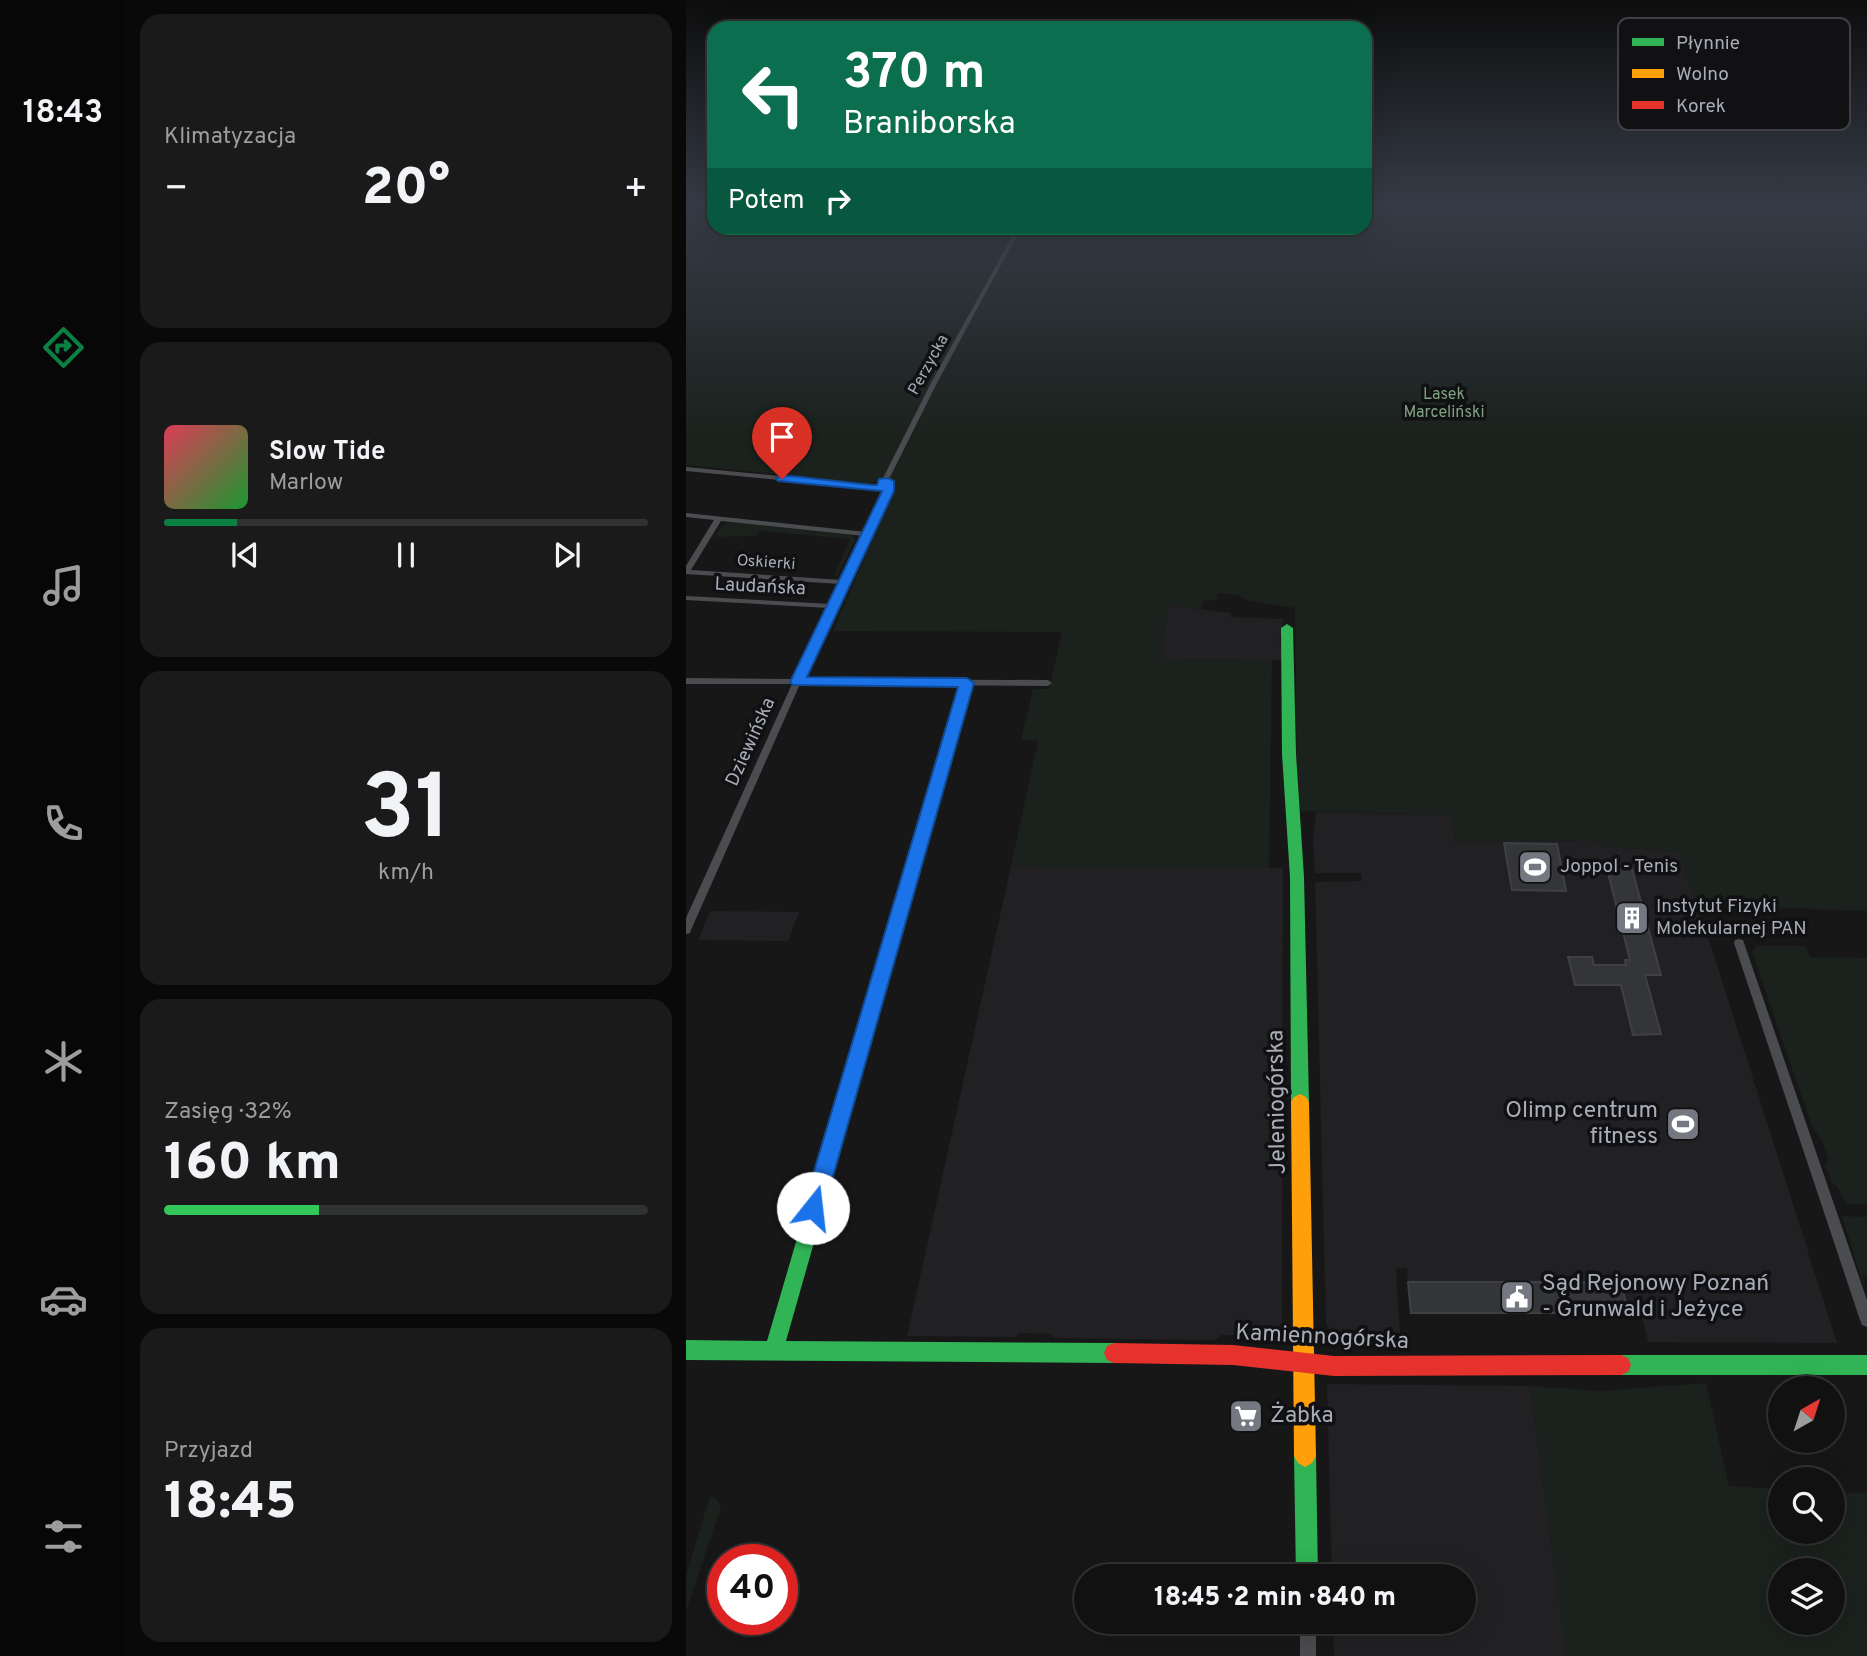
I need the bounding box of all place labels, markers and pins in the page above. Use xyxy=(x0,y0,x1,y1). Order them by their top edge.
pin xyxy=(752,407,812,479)
sports icon: Joppol - Tenis xyxy=(1516,848,1554,886)
place label: Joppol - Tenis xyxy=(1560,855,1678,879)
place label: Instytut Fizyki Molekularnej PAN xyxy=(1656,895,1807,941)
building icon: Instytut Fizyki Molekularnej PAN xyxy=(1613,899,1651,937)
place label: Olimp centrum fitness xyxy=(1505,1097,1658,1152)
sports icon: Olimp centrum fitness xyxy=(1664,1105,1702,1143)
place label: Sąd Rejonowy Poznań - Grunwald i Jeżyce xyxy=(1542,1270,1769,1325)
public building icon: Sąd Rejonowy Poznań - Grunwald i Jeżyce xyxy=(1498,1278,1536,1316)
supermarket icon: Żabka xyxy=(1227,1397,1265,1435)
place label: Żabka xyxy=(1270,1401,1334,1431)

